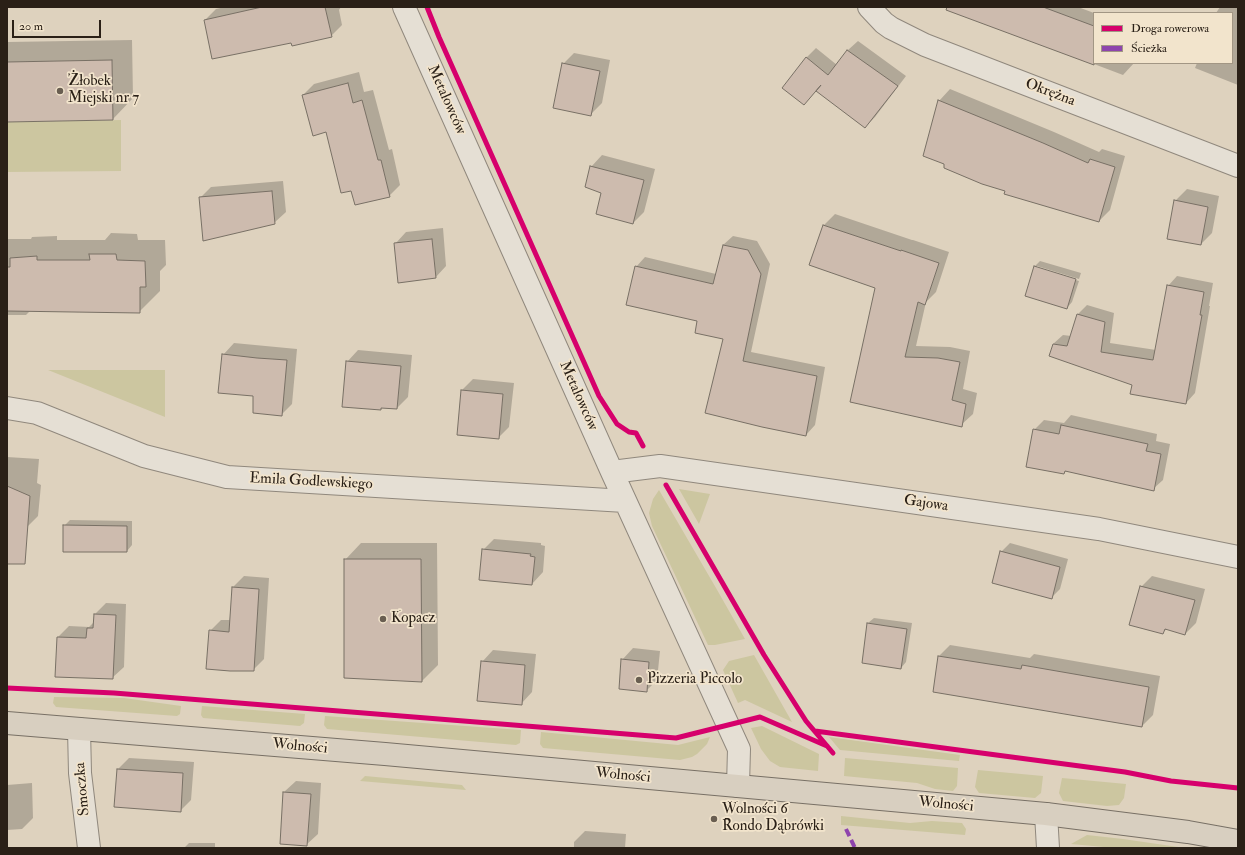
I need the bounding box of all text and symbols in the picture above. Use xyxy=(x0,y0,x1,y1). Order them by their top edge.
scale bar xyxy=(14,12,103,38)
legend xyxy=(1093,12,1233,64)
text: 20 m xyxy=(19,19,43,34)
text: Droga rowerowa xyxy=(1131,21,1209,36)
text: Ścieżka xyxy=(1131,41,1167,56)
street label: Metalowców xyxy=(423,63,469,137)
place label: Żłobek Miejski nr 7 xyxy=(68,73,139,108)
street label: Okrężna xyxy=(1022,75,1078,111)
marker: Żłobek Miejski nr 7 xyxy=(55,86,65,96)
street label: Metalowców xyxy=(555,359,601,433)
street label: Emila Godlewskiego xyxy=(249,470,373,494)
street label: Gajowa xyxy=(903,492,949,516)
place label: Kopacz xyxy=(391,610,436,628)
marker: Kopacz xyxy=(378,614,388,624)
place label: Pizzeria Piccolo xyxy=(647,671,742,689)
marker: Pizzeria Piccolo xyxy=(634,675,644,685)
street label: Wolności xyxy=(272,736,328,758)
street label: Smoczka xyxy=(72,761,94,817)
street label: Wolności xyxy=(595,765,651,787)
street label: Wolności xyxy=(918,794,974,816)
place label: Wolności 6 Rondo Dąbrówki xyxy=(722,801,824,836)
marker: Wolności 6 Rondo Dąbrówki xyxy=(709,814,719,824)

